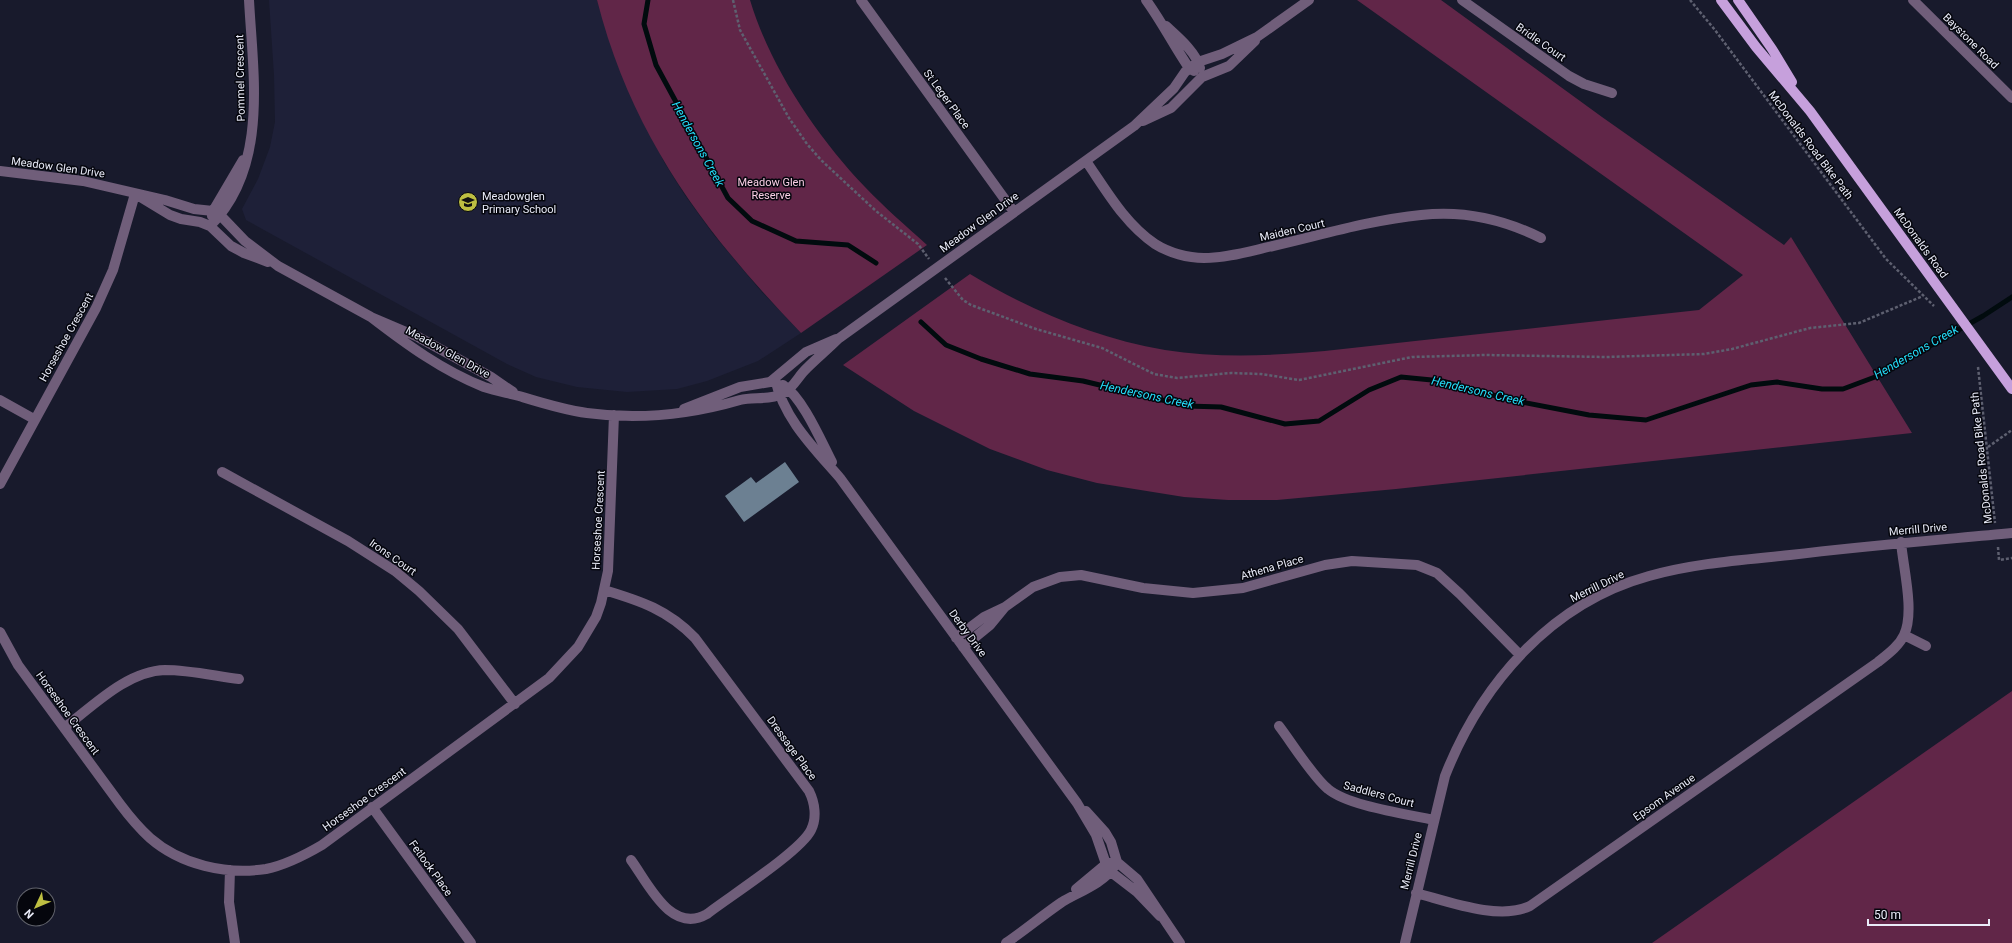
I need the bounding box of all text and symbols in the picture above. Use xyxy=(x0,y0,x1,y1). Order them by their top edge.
street label: Baystone Road xyxy=(1940,11,2001,72)
street label: Bridle Court xyxy=(1513,21,1568,65)
street label: Pommel Crescent xyxy=(233,34,248,122)
street label: St Leger Place xyxy=(921,67,973,132)
street label: McDonalds Road Bike Path xyxy=(1766,89,1856,202)
water label: Hendersons Creek xyxy=(669,99,728,190)
street label: Meadow Glen Drive xyxy=(10,154,106,181)
park label: Meadow Glen Reserve xyxy=(738,176,804,202)
street label: Meadow Glen Drive xyxy=(937,189,1021,255)
place label: Meadowglen Primary School xyxy=(482,190,556,216)
school or university icon: Meadowglen Primary School xyxy=(457,191,479,213)
street label: McDonalds Road xyxy=(1891,206,1950,281)
street label: Maiden Court xyxy=(1258,217,1326,244)
street label: Horseshoe Crescent xyxy=(37,290,96,384)
water label: Hendersons Creek xyxy=(1871,322,1962,382)
street label: Meadow Glen Drive xyxy=(403,324,492,381)
water label: Hendersons Creek xyxy=(1430,373,1527,409)
water label: Hendersons Creek xyxy=(1099,378,1196,412)
street label: McDonalds Road Bike Path xyxy=(1968,392,1995,524)
street label: Horseshoe Crescent xyxy=(589,470,608,570)
street label: Merrill Drive xyxy=(1888,520,1948,539)
street label: Irons Court xyxy=(367,536,419,579)
street label: Athena Place xyxy=(1239,552,1305,583)
street label: Merrill Drive xyxy=(1568,568,1626,605)
street label: Derby Drive xyxy=(946,607,989,660)
street label: Horseshoe Crescent xyxy=(33,669,102,758)
street label: Dressage Place xyxy=(764,714,819,783)
street label: Horseshoe Crescent xyxy=(320,765,409,834)
street label: Epsom Avenue xyxy=(1631,771,1698,824)
street label: Saddlers Court xyxy=(1342,779,1416,810)
street label: Merrill Drive xyxy=(1398,831,1425,891)
street label: Fetlock Place xyxy=(406,838,455,899)
north arrow xyxy=(16,887,56,927)
scale bar xyxy=(1868,901,1989,927)
text: N xyxy=(22,906,37,921)
text: 50 m xyxy=(1874,908,1901,922)

